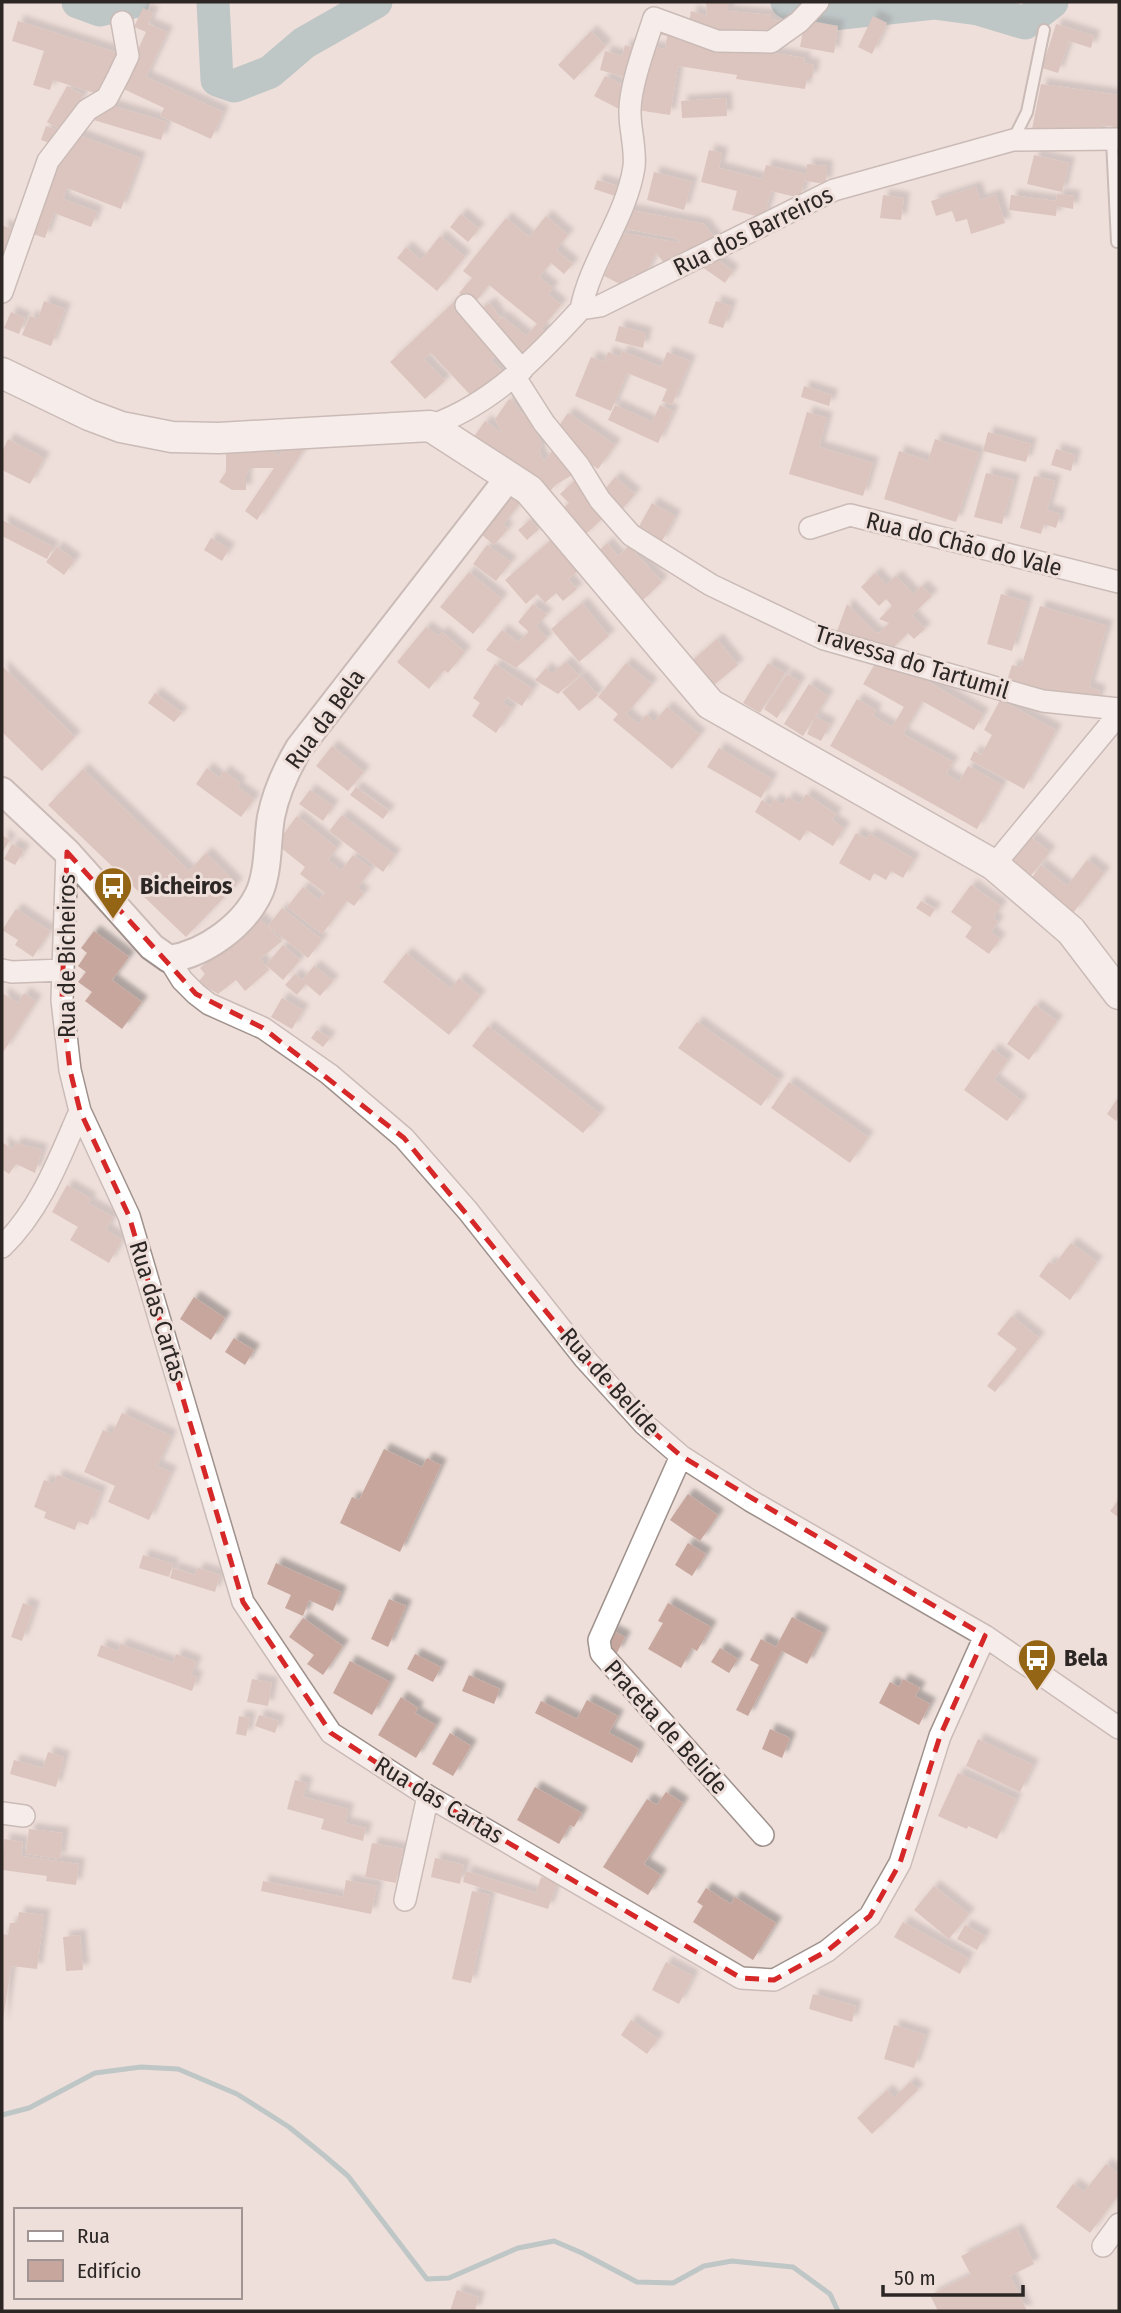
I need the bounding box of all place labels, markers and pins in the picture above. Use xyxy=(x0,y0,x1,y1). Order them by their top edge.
bus stop icon: Bicheiros xyxy=(92,865,134,920)
place label: Bicheiros xyxy=(140,872,233,900)
bus stop icon: Bela xyxy=(1016,1637,1058,1692)
place label: Bela xyxy=(1064,1644,1108,1672)

